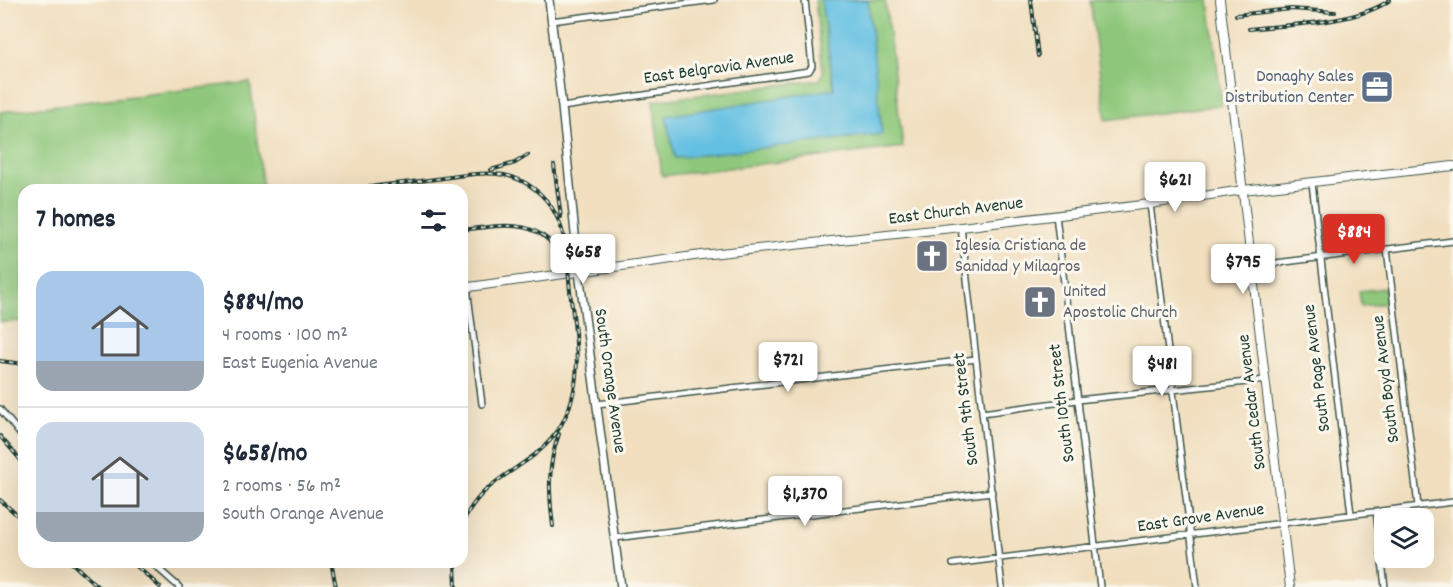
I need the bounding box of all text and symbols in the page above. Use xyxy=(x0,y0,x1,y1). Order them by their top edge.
street label: East Belgravia Avenue xyxy=(642,46,796,92)
place label: Donaghy Sales Distribution Center xyxy=(1225,65,1354,111)
office icon: Donaghy Sales Distribution Center xyxy=(1359,69,1395,105)
pin: $621 xyxy=(1139,162,1211,213)
text: $621 xyxy=(1158,167,1192,195)
street label: East Church Avenue xyxy=(887,191,1025,233)
text: 7 homes xyxy=(36,202,116,239)
icon: filters xyxy=(417,204,450,237)
pin: $884 xyxy=(1318,214,1390,265)
text: $884 xyxy=(1337,219,1371,247)
pin: $658 xyxy=(547,234,619,285)
place label: Iglesia Cristiana de Sanidad y Milagros xyxy=(955,234,1086,280)
church icon: Iglesia Cristiana de Sanidad y Milagros xyxy=(914,238,950,274)
text: $658 xyxy=(564,239,602,267)
pin: $795 xyxy=(1207,244,1279,295)
text: $795 xyxy=(1225,249,1261,277)
place label: United Apostolic Church xyxy=(1063,280,1177,326)
church icon: United Apostolic Church xyxy=(1022,284,1058,320)
text: $884/mo xyxy=(222,285,304,322)
icon: home xyxy=(84,295,156,367)
street label: South Page Avenue xyxy=(1298,303,1338,433)
street label: South Orange Avenue xyxy=(586,307,632,455)
street label: South Boyd Avenue xyxy=(1367,314,1407,444)
text: 4 rooms · 100 m² xyxy=(222,322,348,350)
street label: South Cedar Avenue xyxy=(1232,333,1274,471)
pin: $721 xyxy=(752,342,824,393)
street label: South 10th Street xyxy=(1043,342,1083,464)
pin: $481 xyxy=(1126,346,1198,397)
text: $721 xyxy=(773,347,803,375)
text: East Eugenia Avenue xyxy=(222,350,378,378)
street label: South 9th Street xyxy=(948,351,986,467)
text: $481 xyxy=(1147,351,1177,379)
text: $658/mo xyxy=(222,436,307,473)
icon: home xyxy=(84,446,156,518)
text: 2 rooms · 56 m² xyxy=(222,473,341,501)
pin: $1,370 xyxy=(756,476,854,527)
text: $1,370 xyxy=(782,481,828,509)
street label: East Grove Avenue xyxy=(1136,498,1266,540)
text: South Orange Avenue xyxy=(222,501,384,529)
map controls xyxy=(1374,508,1434,568)
button: layers xyxy=(1374,508,1434,568)

